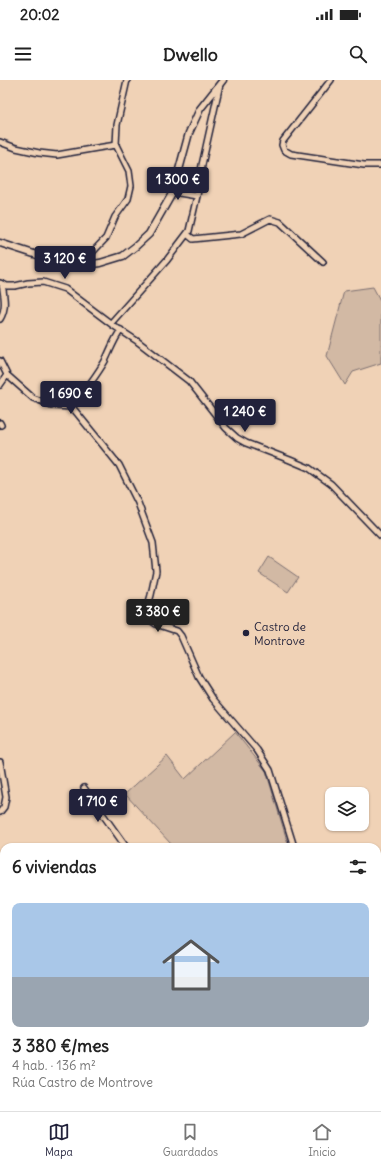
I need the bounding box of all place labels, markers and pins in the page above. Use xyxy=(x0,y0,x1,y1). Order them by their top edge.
pin: 1 300 € xyxy=(141,167,215,201)
pin: 3 120 € xyxy=(28,246,102,280)
pin: 1 690 € xyxy=(34,381,108,415)
pin: 1 240 € xyxy=(208,399,282,433)
pin: 3 380 € xyxy=(121,599,195,633)
place label: Castro de Montrove xyxy=(254,619,306,648)
marker: Castro de Montrove xyxy=(241,628,251,638)
pin: 1 710 € xyxy=(61,789,135,823)

